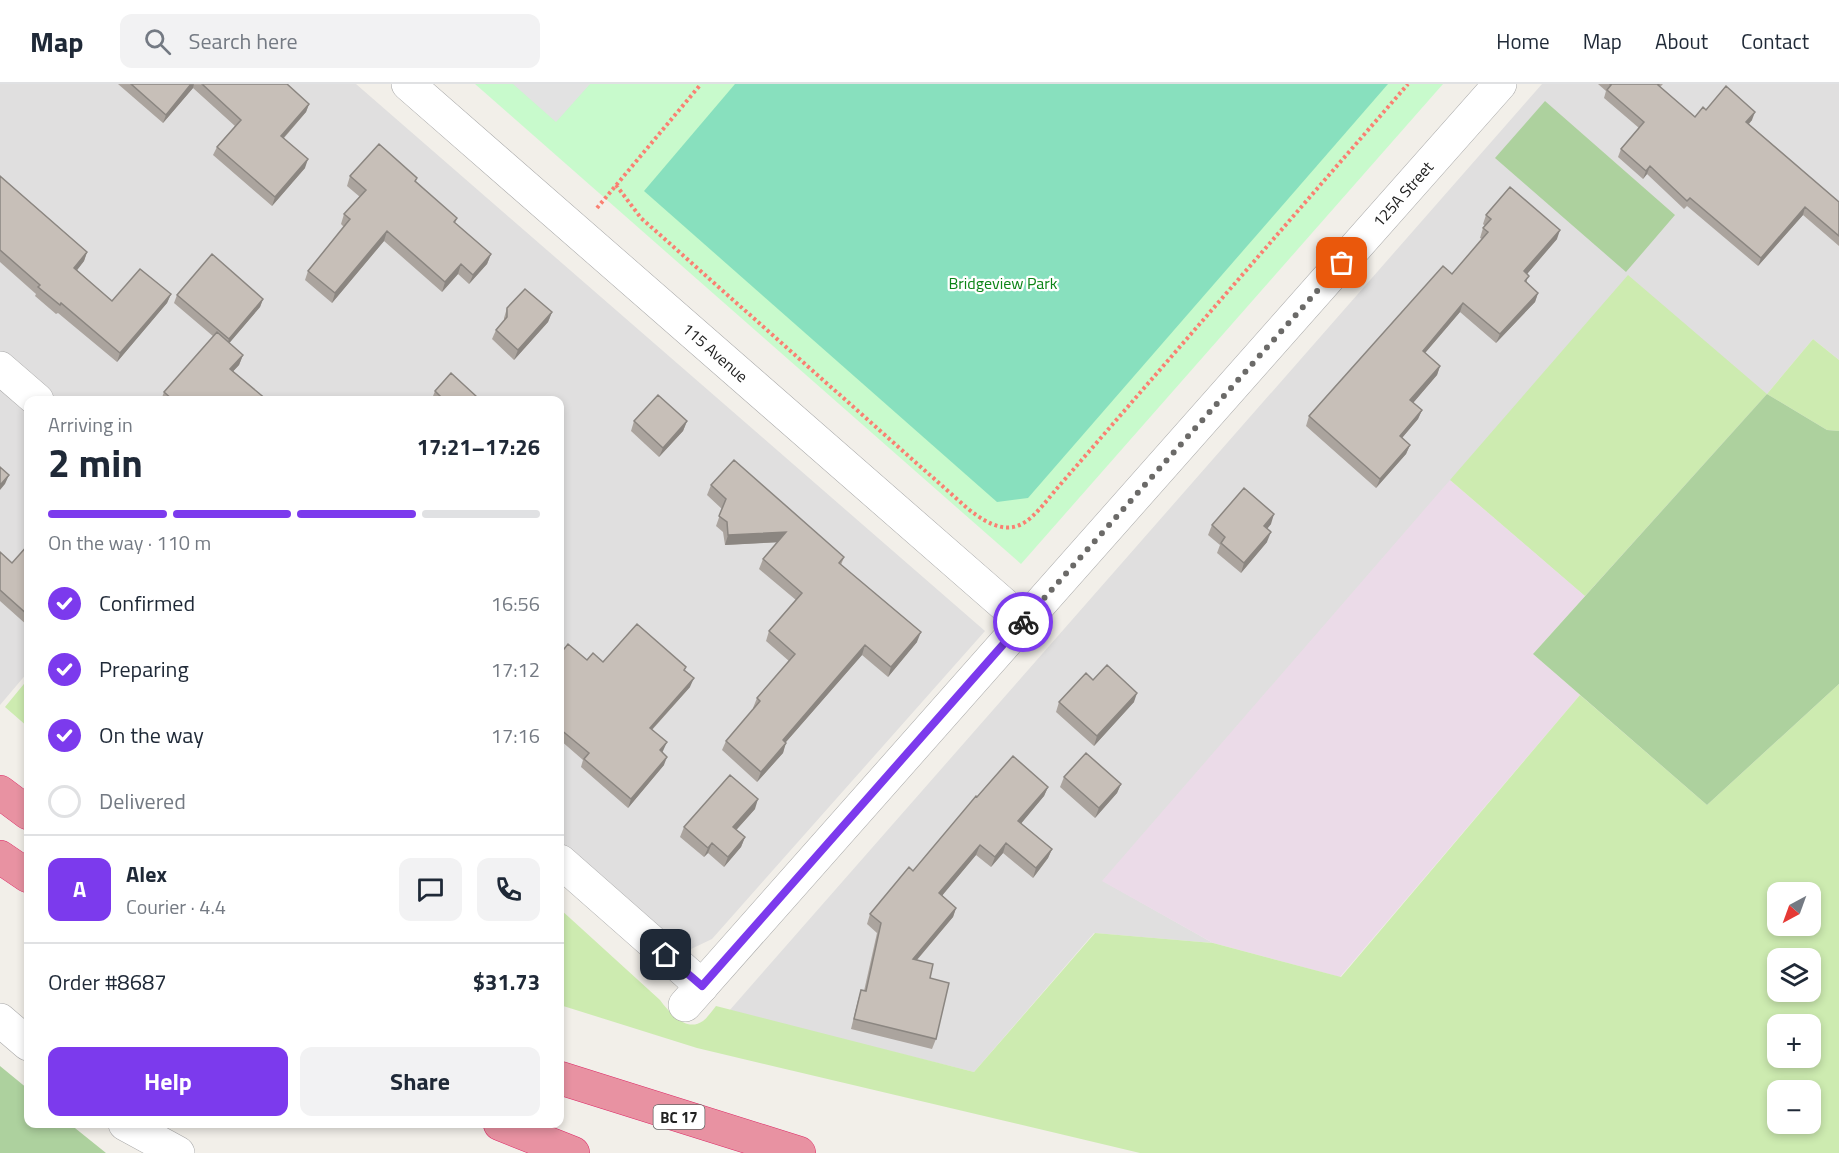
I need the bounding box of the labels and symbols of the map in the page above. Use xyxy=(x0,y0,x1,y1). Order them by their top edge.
street label: 125A Street xyxy=(1367,155,1439,232)
pin xyxy=(1316,237,1367,288)
park label: Bridgeview Park xyxy=(948,271,1058,295)
street label: 115 Avenue xyxy=(677,317,754,388)
courier xyxy=(993,592,1053,652)
north arrow xyxy=(1767,882,1821,936)
pin xyxy=(640,929,691,980)
road number: BC 17 xyxy=(654,1105,704,1129)

